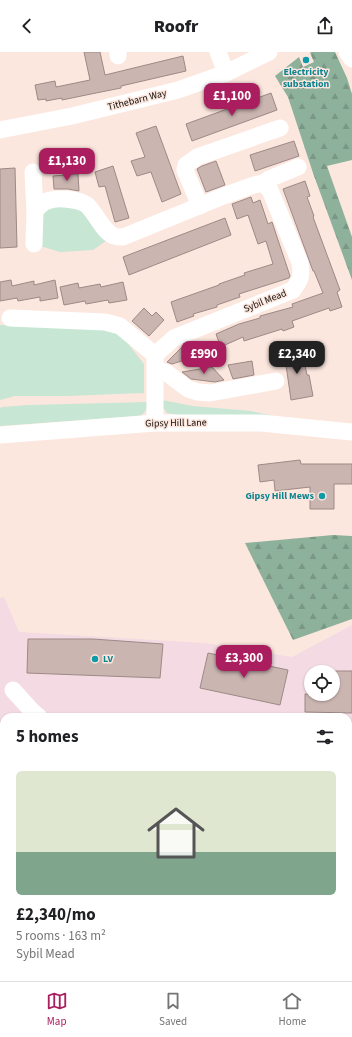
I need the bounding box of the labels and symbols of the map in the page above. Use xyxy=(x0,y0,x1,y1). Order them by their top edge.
marker: Electricity substation xyxy=(301,55,311,65)
place label: Electricity substation xyxy=(283,65,330,91)
pin: £1,100 xyxy=(199,83,265,117)
street label: Tithebarn Way xyxy=(106,86,168,114)
pin: £1,130 xyxy=(34,148,100,182)
street label: Sybil Mead xyxy=(241,286,289,316)
pin: £990 xyxy=(180,341,228,375)
pin: £2,340 xyxy=(264,341,330,375)
street label: Gipsy Hill Lane xyxy=(145,415,207,431)
place label: Gipsy Hill Mews xyxy=(245,489,315,503)
marker: Gipsy Hill Mews xyxy=(317,491,327,501)
pin: £3,300 xyxy=(211,645,277,679)
place label: LV xyxy=(103,652,113,666)
marker: LV xyxy=(90,654,100,664)

